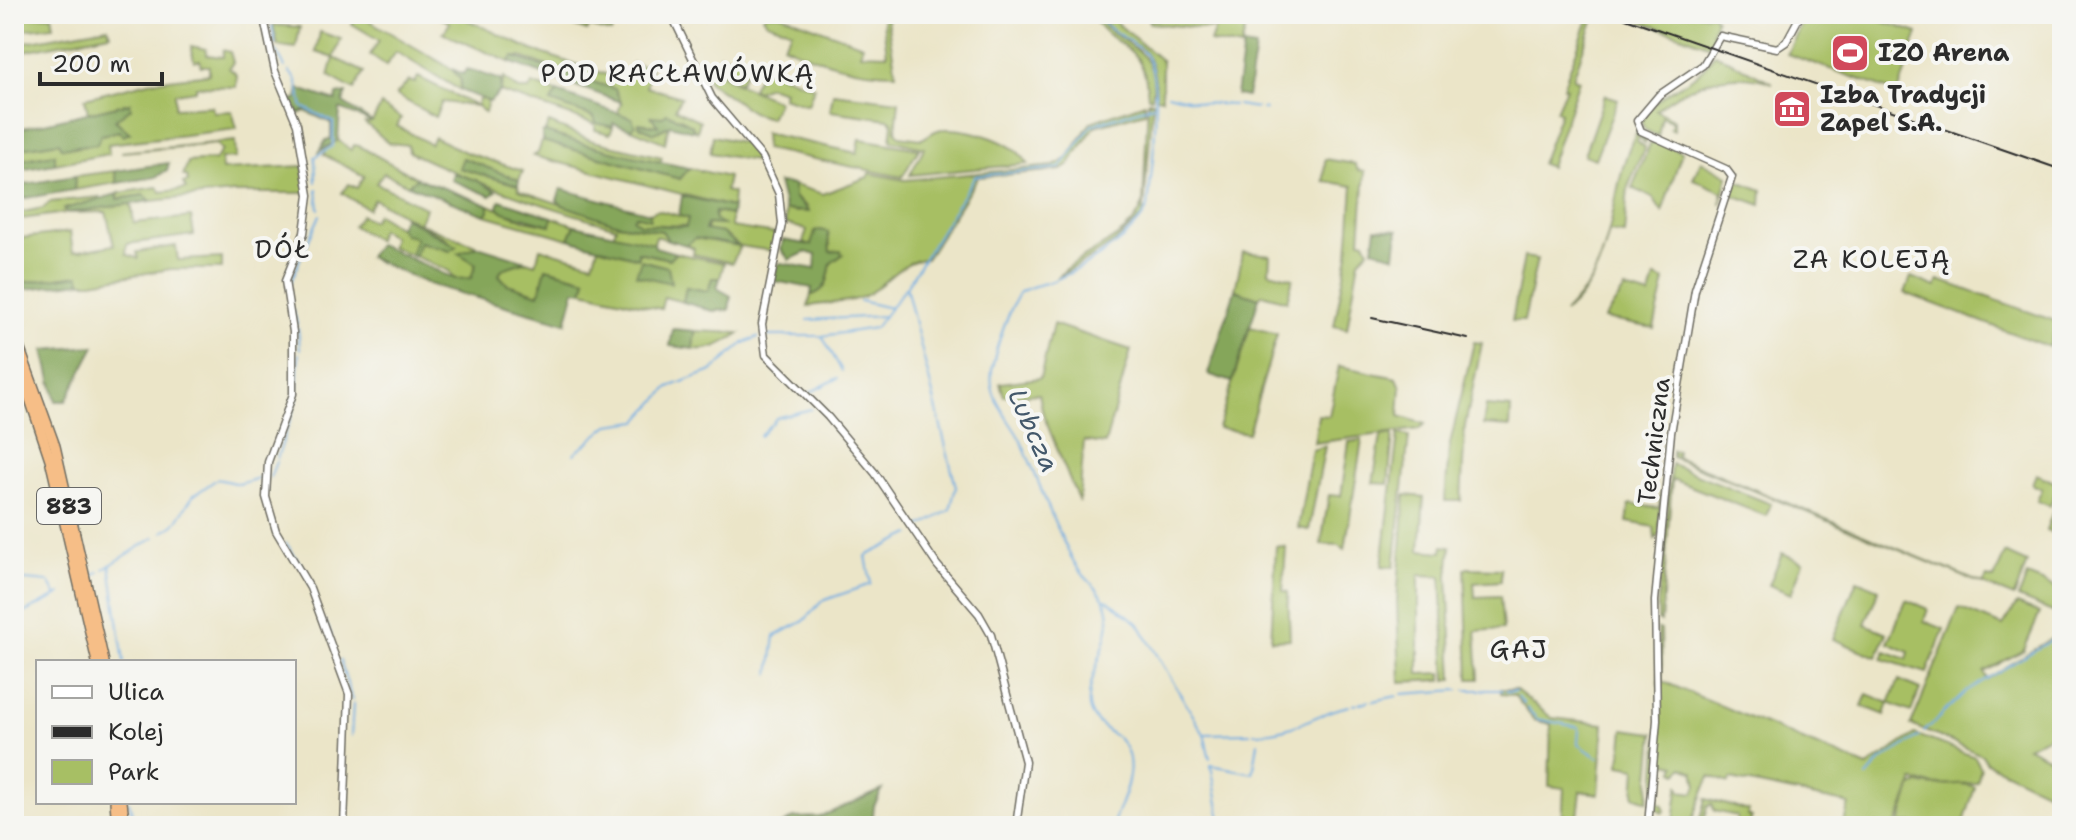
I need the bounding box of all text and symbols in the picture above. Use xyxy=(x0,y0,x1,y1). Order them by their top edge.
sports icon: IZO Arena xyxy=(1829,32,1871,74)
scale bar xyxy=(40,36,162,86)
place label: IZO Arena xyxy=(1878,37,2010,69)
text: 200 m xyxy=(52,48,130,80)
district label: POD RACŁAWÓWKĄ xyxy=(541,55,815,90)
place label: Izba Tradycji Zapel S.A. xyxy=(1820,79,1986,139)
museum icon: Izba Tradycji Zapel S.A. xyxy=(1771,88,1813,130)
district label: DÓŁ xyxy=(255,231,311,266)
district label: ZA KOLEJĄ xyxy=(1793,241,1951,276)
street label: Techniczna xyxy=(1630,376,1678,506)
water label: Lubcza xyxy=(1000,383,1068,477)
road number: 883 xyxy=(37,488,101,524)
district label: GAJ xyxy=(1489,631,1549,666)
legend xyxy=(36,660,296,804)
text: Ulica xyxy=(108,676,164,708)
text: Kolej xyxy=(108,716,164,748)
text: Park xyxy=(108,756,160,788)

